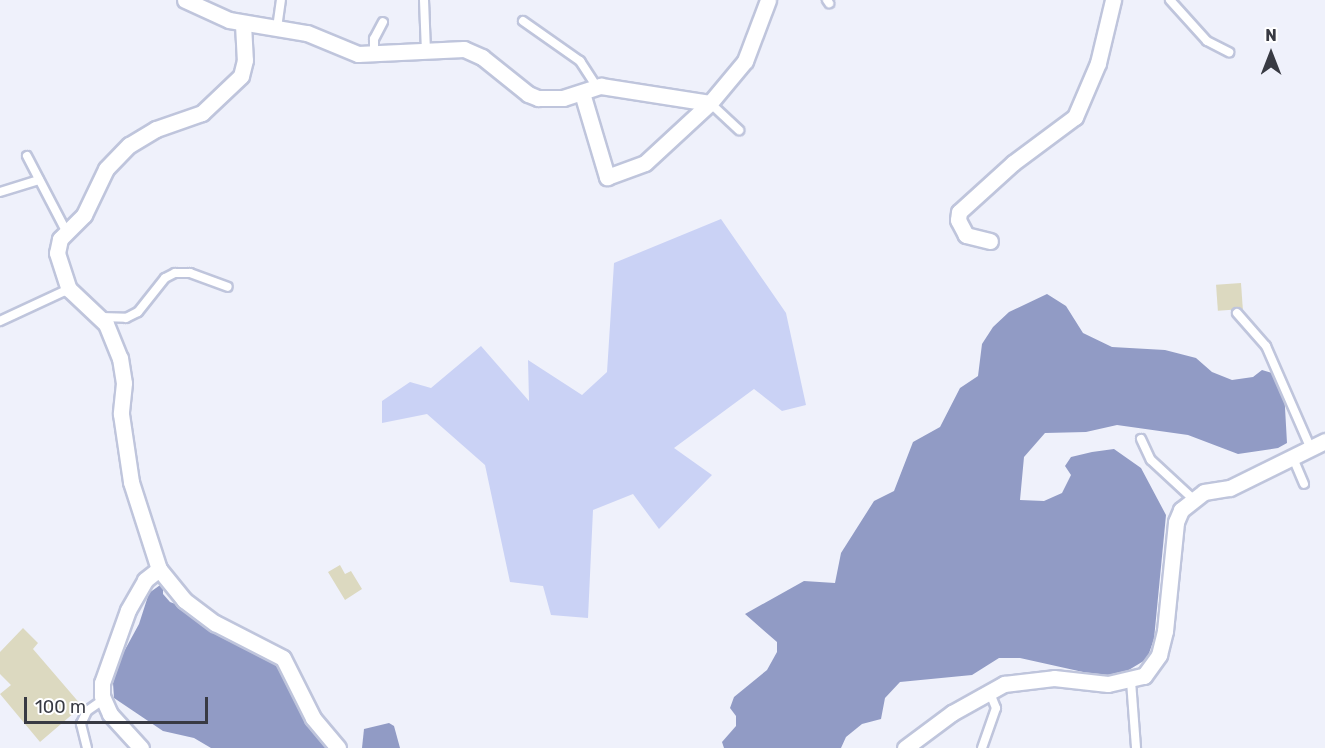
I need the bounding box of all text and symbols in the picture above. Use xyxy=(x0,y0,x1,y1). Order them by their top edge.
north arrow xyxy=(1241,24,1301,84)
text: N xyxy=(1265,26,1277,45)
scale bar xyxy=(27,685,212,723)
text: 100 m xyxy=(35,696,86,718)

